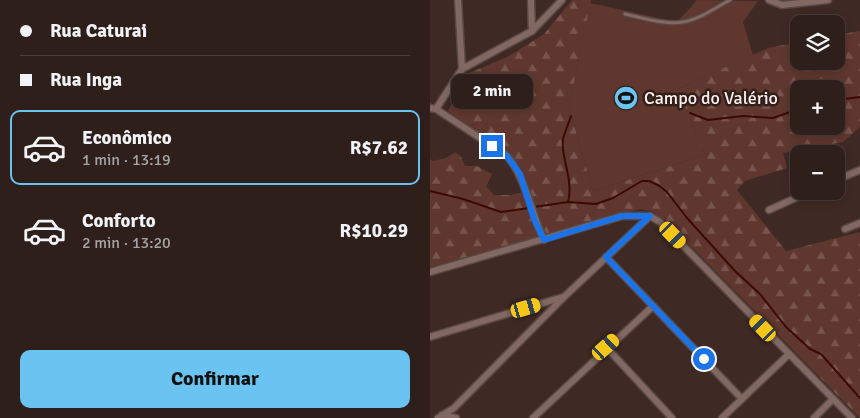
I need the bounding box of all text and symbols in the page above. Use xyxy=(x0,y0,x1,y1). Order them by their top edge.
map controls xyxy=(790,15,845,200)
button: layers xyxy=(790,15,845,70)
text: Rua Caturai xyxy=(50,19,147,43)
text: Rua Inga xyxy=(50,68,122,92)
callout: 2 min xyxy=(451,74,533,108)
button: + xyxy=(790,80,845,135)
text: 2 min xyxy=(473,81,511,101)
sports icon: Campo do Valério xyxy=(613,85,639,111)
place label: Campo do Valério xyxy=(644,87,778,109)
icon: car xyxy=(22,125,67,170)
text: Econômico xyxy=(82,126,172,150)
route end xyxy=(481,135,503,157)
text: R$7.62 xyxy=(350,136,408,160)
button: − xyxy=(790,145,845,200)
text: 1 min · 13:19 xyxy=(82,150,171,170)
icon: car xyxy=(22,208,67,253)
text: Conforto xyxy=(82,209,156,233)
text: R$10.29 xyxy=(340,219,408,243)
car xyxy=(657,219,688,251)
text: 2 min · 13:20 xyxy=(82,233,171,253)
car xyxy=(509,297,542,319)
car xyxy=(747,312,778,344)
car xyxy=(589,331,622,363)
route start xyxy=(693,348,715,370)
button: Confirmar xyxy=(20,350,410,408)

